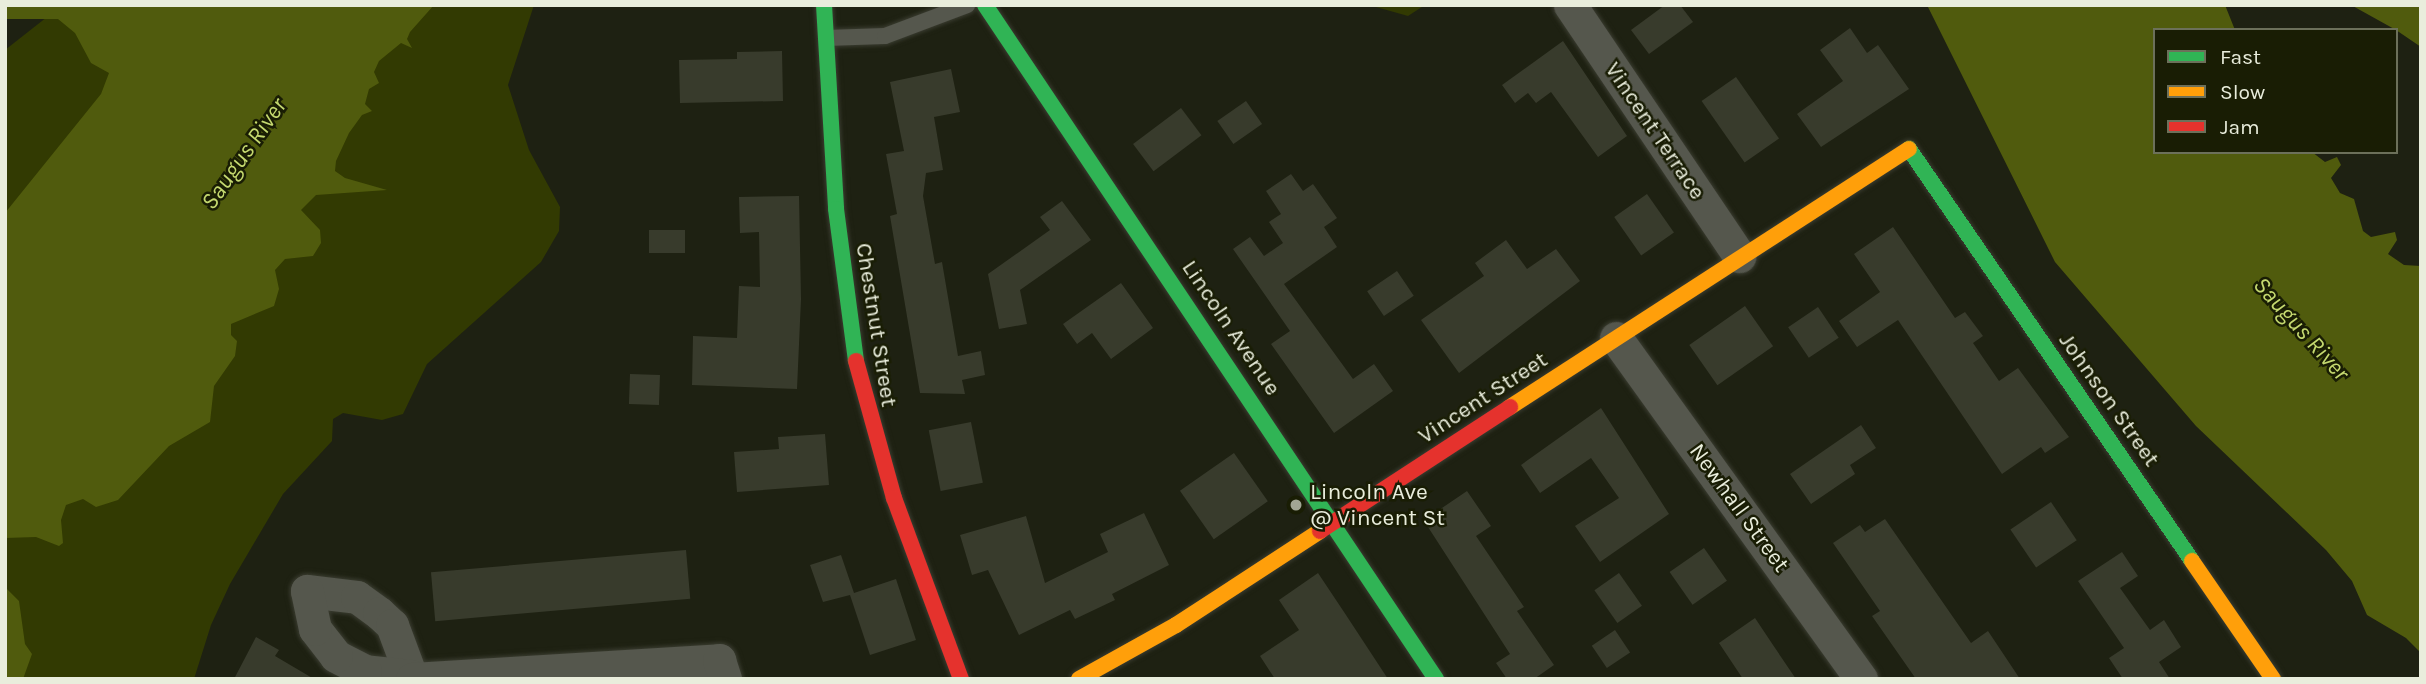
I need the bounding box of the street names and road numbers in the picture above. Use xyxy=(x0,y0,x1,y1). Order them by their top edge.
street label: Vincent Terrace xyxy=(1599,57,1711,205)
street label: Chestnut Street xyxy=(849,241,903,409)
street label: Lincoln Avenue xyxy=(1176,255,1286,401)
street label: Johnson Street xyxy=(2053,328,2165,472)
street label: Vincent Street xyxy=(1413,346,1553,450)
street label: Newhall Street xyxy=(1683,438,1795,578)

